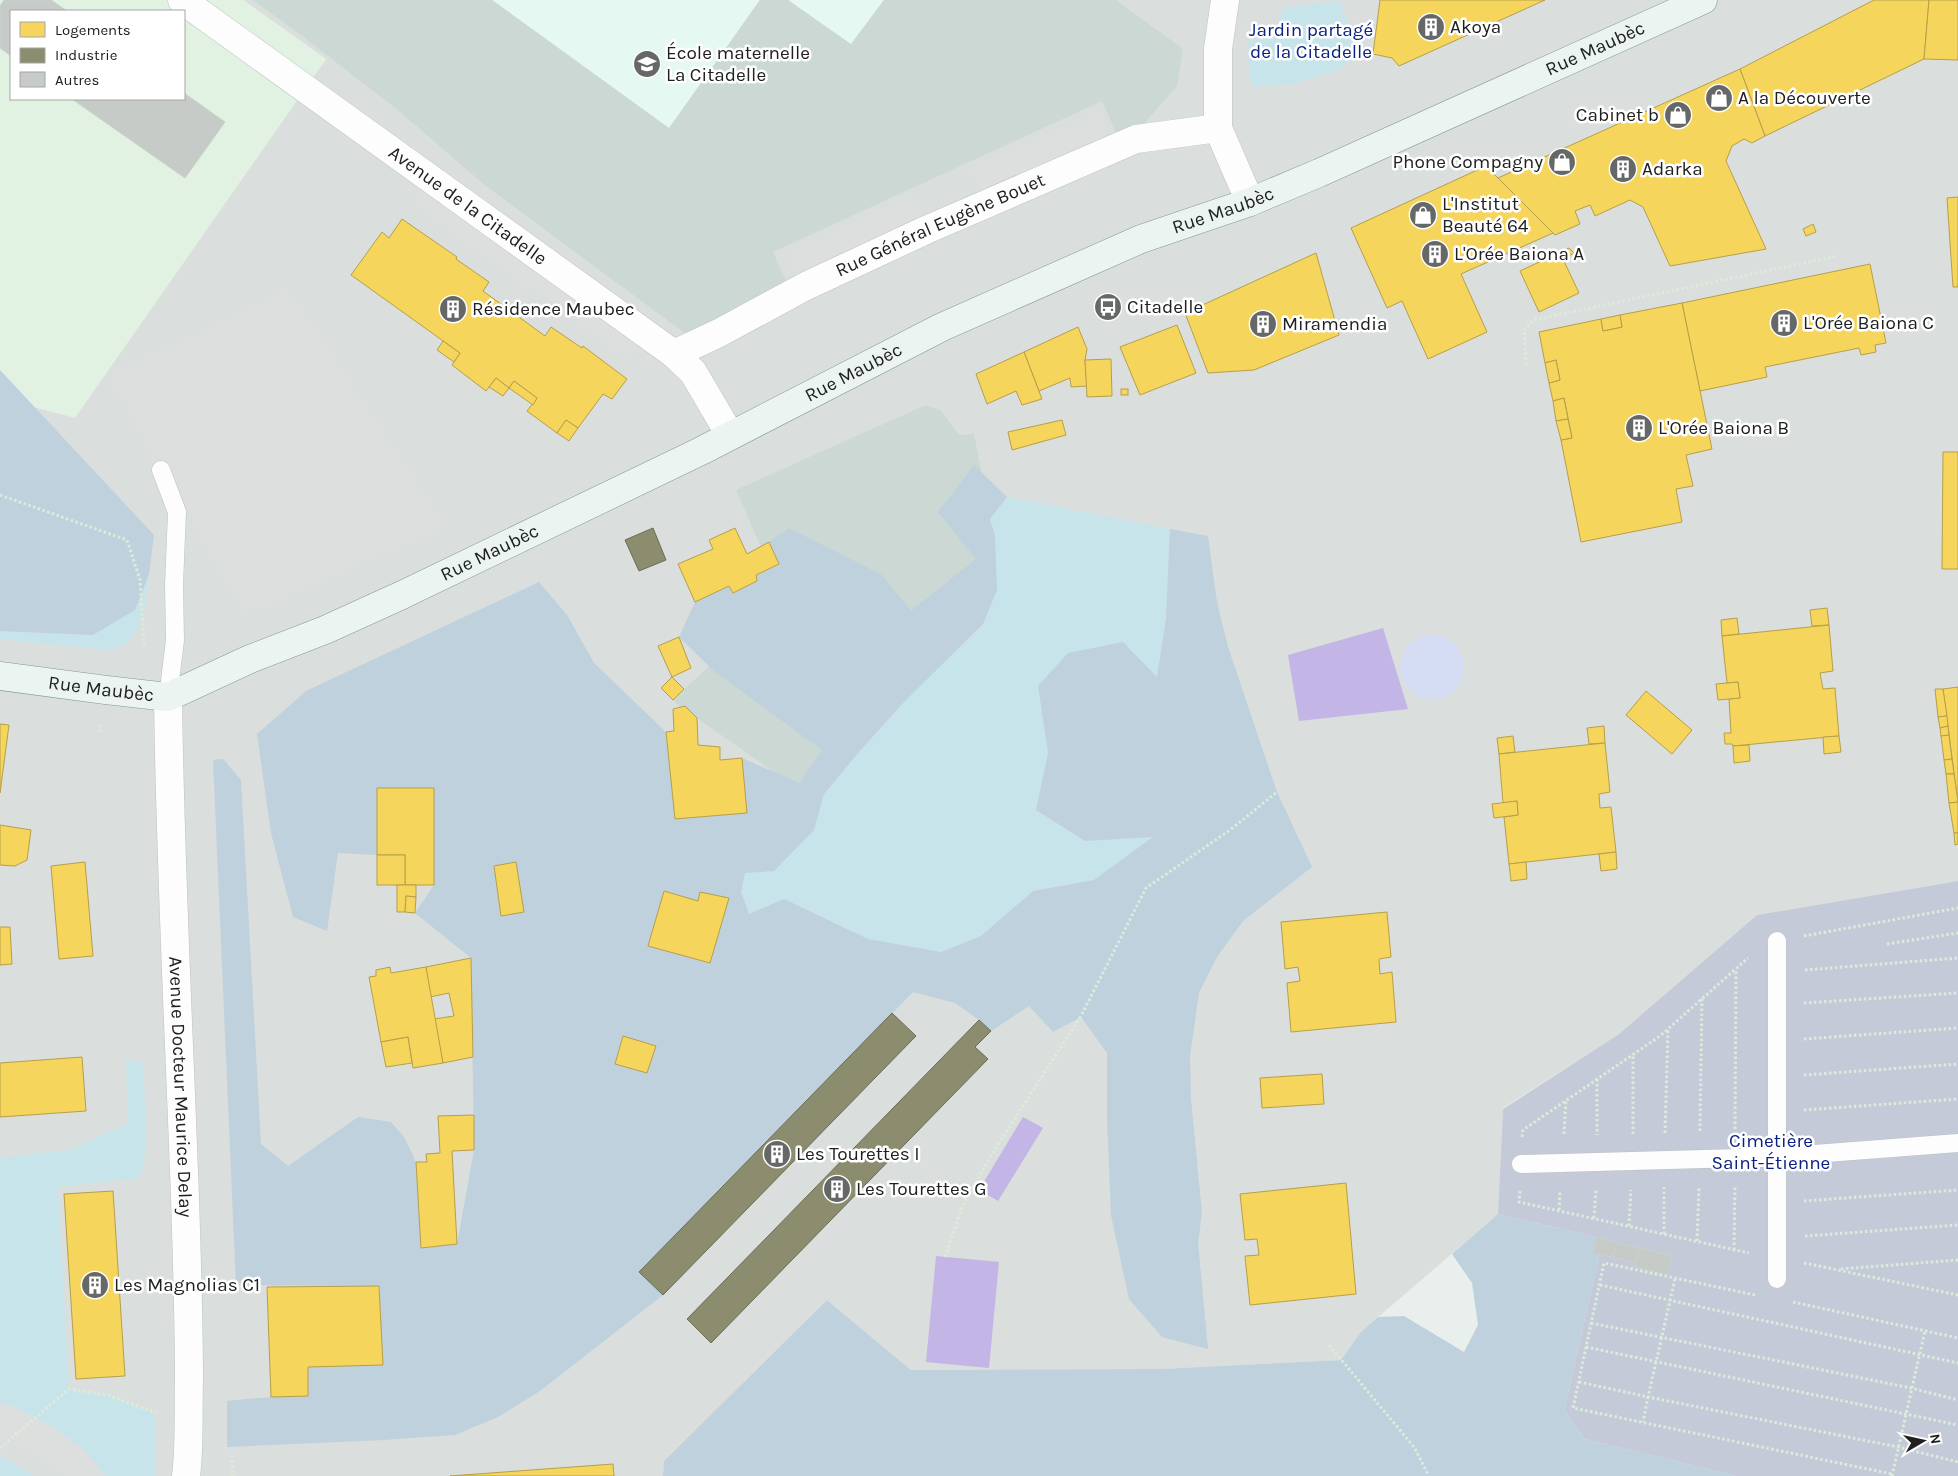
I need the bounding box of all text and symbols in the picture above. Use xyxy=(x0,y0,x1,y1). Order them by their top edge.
legend xyxy=(10,10,185,100)
building icon: Akoya xyxy=(1416,12,1446,42)
place label: Akoya xyxy=(1450,16,1501,38)
street label: Rue Maubèc xyxy=(1542,17,1648,80)
park label: Jardin partagé de la Citadelle xyxy=(1249,19,1373,63)
text: Logements xyxy=(55,21,131,39)
place label: École maternelle La Citadelle xyxy=(666,41,810,86)
text: Industrie xyxy=(55,46,117,64)
school or university icon: École maternelle La Citadelle xyxy=(632,49,662,79)
text: Autres xyxy=(55,71,99,89)
shop icon: A la Découverte xyxy=(1704,83,1734,113)
place label: A la Découverte xyxy=(1738,87,1871,109)
shop icon: Cabinet b xyxy=(1663,100,1693,130)
place label: Cabinet b xyxy=(1576,104,1659,126)
street label: Avenue de la Citadelle xyxy=(384,141,551,270)
shop icon: Phone Compagny xyxy=(1547,147,1577,177)
place label: Phone Compagny xyxy=(1392,151,1543,173)
building icon: Adarka xyxy=(1608,154,1638,184)
place label: Adarka xyxy=(1642,158,1703,180)
street label: Rue Général Eugène Bouet xyxy=(832,169,1048,282)
street label: Rue Maubèc xyxy=(1169,182,1277,239)
place label: L'Institut Beauté 64 xyxy=(1442,193,1529,237)
shop icon: L'Institut Beauté 64 xyxy=(1408,200,1438,230)
building icon: L'Orée Baiona A xyxy=(1420,239,1450,269)
place label: L'Orée Baiona A xyxy=(1454,243,1584,265)
bus stop icon: Citadelle xyxy=(1093,292,1123,322)
building icon: Résidence Maubec xyxy=(438,294,468,324)
place label: Citadelle xyxy=(1127,296,1203,318)
place label: Résidence Maubec xyxy=(472,298,634,320)
building icon: L'Orée Baiona C xyxy=(1769,308,1799,338)
building icon: Miramendia xyxy=(1248,309,1278,339)
place label: L'Orée Baiona C xyxy=(1803,312,1934,334)
place label: Miramendia xyxy=(1282,313,1387,335)
street label: Rue Maubèc xyxy=(801,338,906,407)
building icon: L'Orée Baiona B xyxy=(1624,413,1654,443)
place label: L'Orée Baiona B xyxy=(1658,417,1789,439)
street label: Rue Maubèc xyxy=(437,520,542,586)
street label: Rue Maubèc xyxy=(47,671,155,706)
street label: Avenue Docteur Maurice Delay xyxy=(164,956,197,1218)
park label: Cimetière Saint-Étienne xyxy=(1712,1130,1830,1174)
building icon: Les Tourettes I xyxy=(762,1139,792,1169)
place label: Les Tourettes I xyxy=(796,1143,920,1165)
building icon: Les Tourettes G xyxy=(822,1174,852,1204)
place label: Les Tourettes G xyxy=(856,1178,986,1200)
building icon: Les Magnolias C1 xyxy=(80,1270,110,1300)
place label: Les Magnolias C1 xyxy=(114,1274,260,1296)
north arrow xyxy=(1898,1416,1948,1466)
text: N xyxy=(1926,1433,1945,1445)

